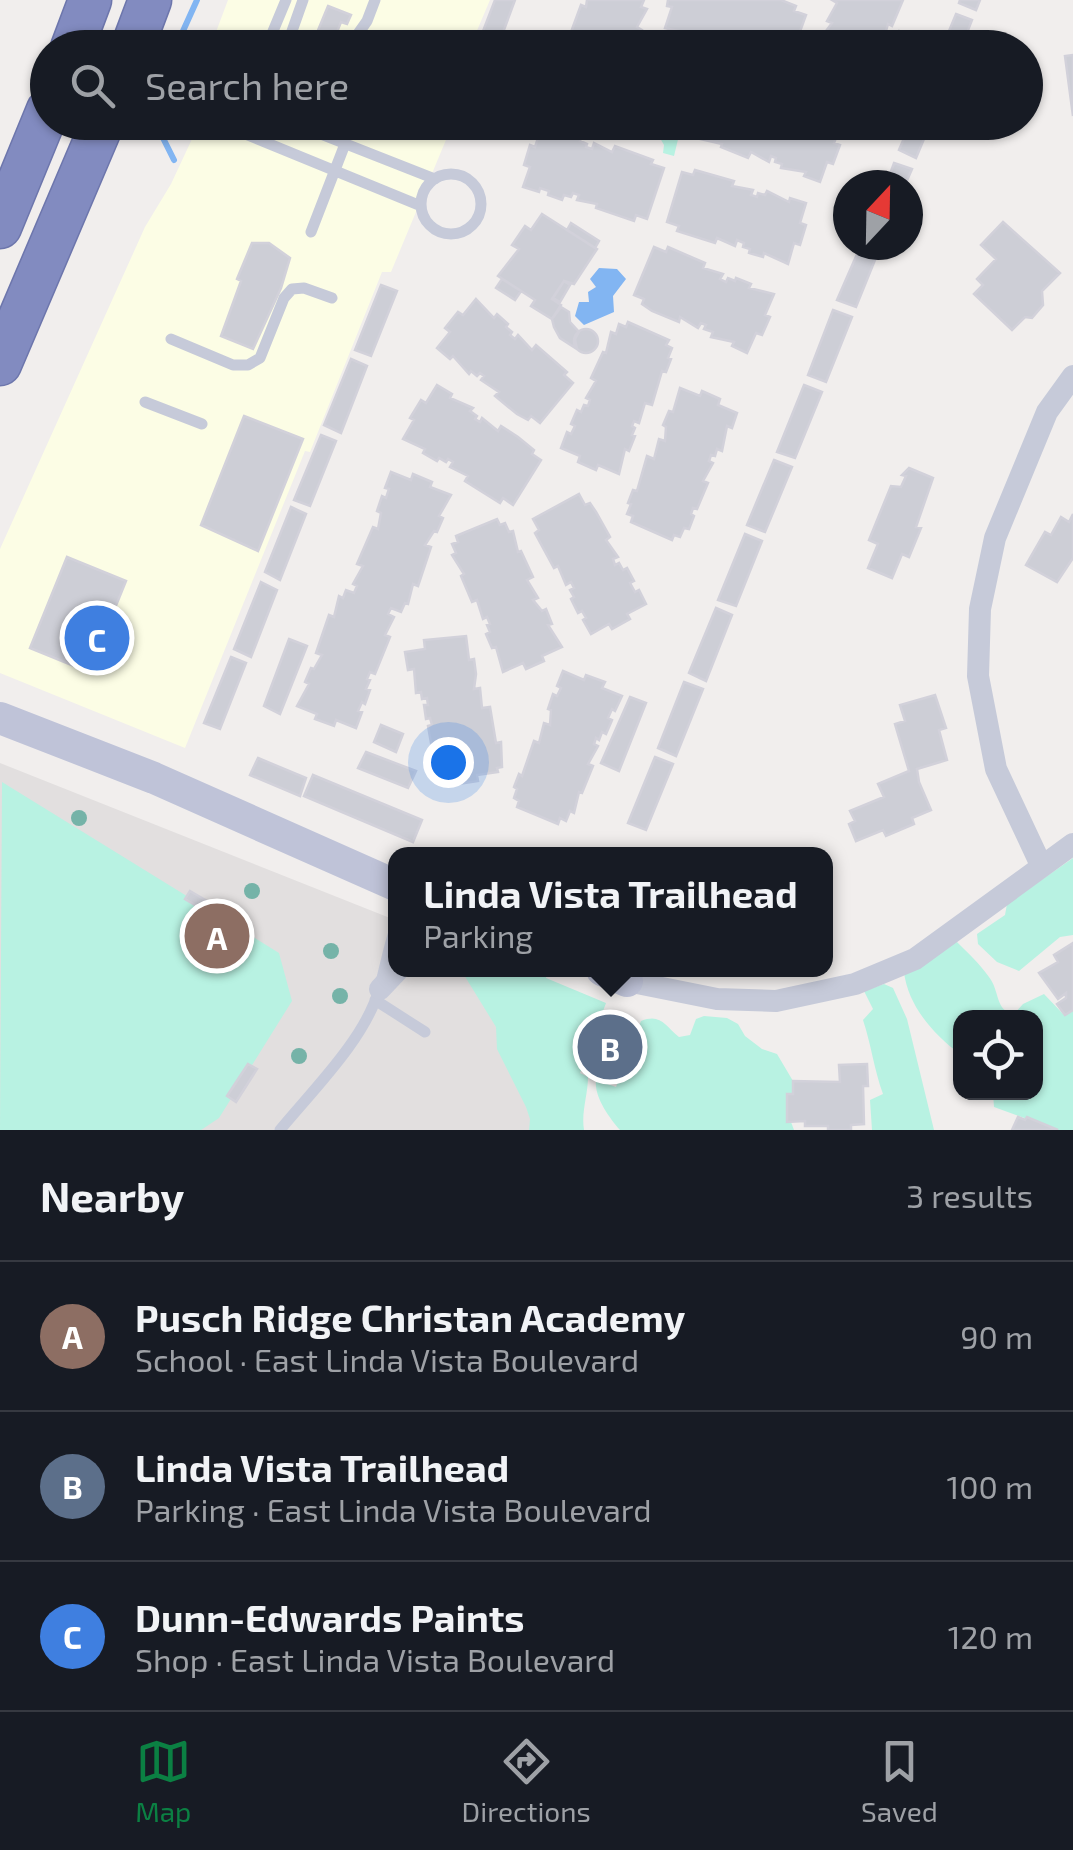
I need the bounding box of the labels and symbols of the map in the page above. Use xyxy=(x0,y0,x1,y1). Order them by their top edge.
north arrow xyxy=(833,170,923,260)
pin: C xyxy=(64,600,130,676)
your location xyxy=(423,737,474,788)
pin: A xyxy=(184,898,250,974)
pin: B xyxy=(578,1010,642,1084)

